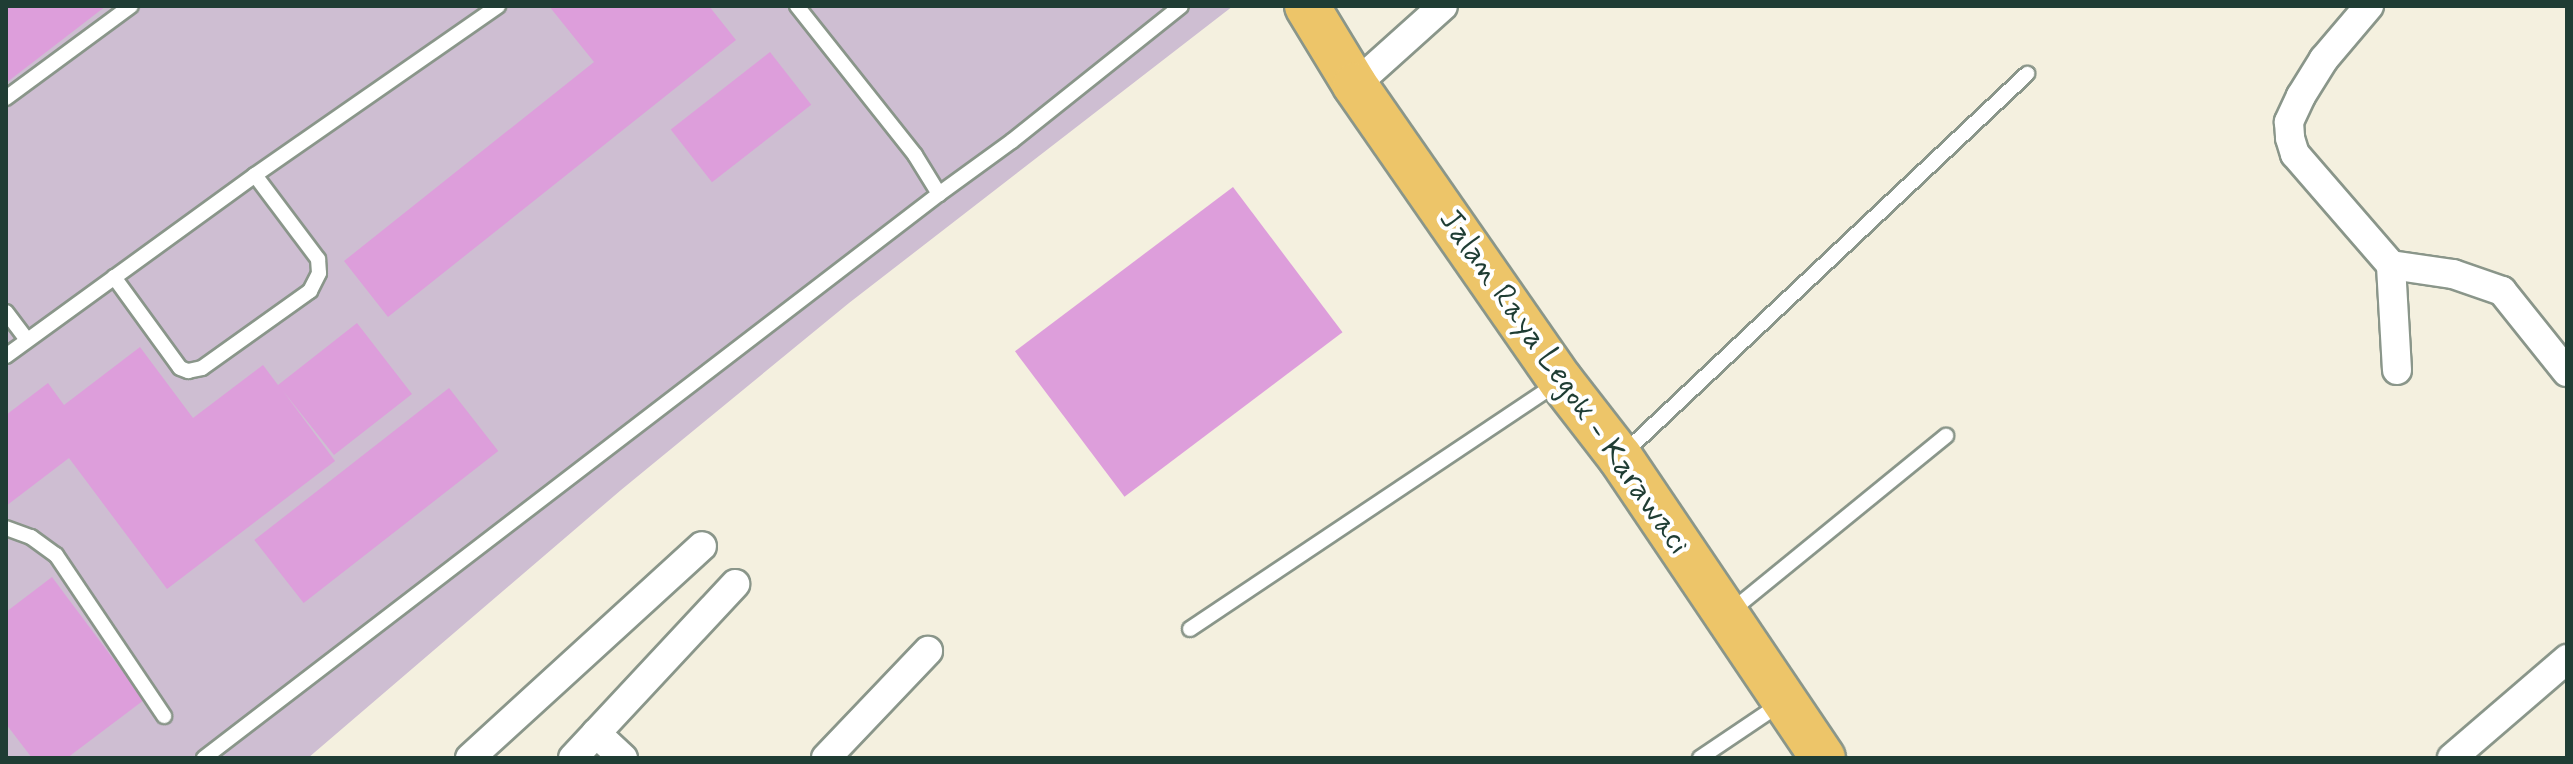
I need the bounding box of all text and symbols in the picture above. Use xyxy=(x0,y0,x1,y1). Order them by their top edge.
street label: Jalan Raya Legok - Karawaci xyxy=(1431,203,1697,561)

